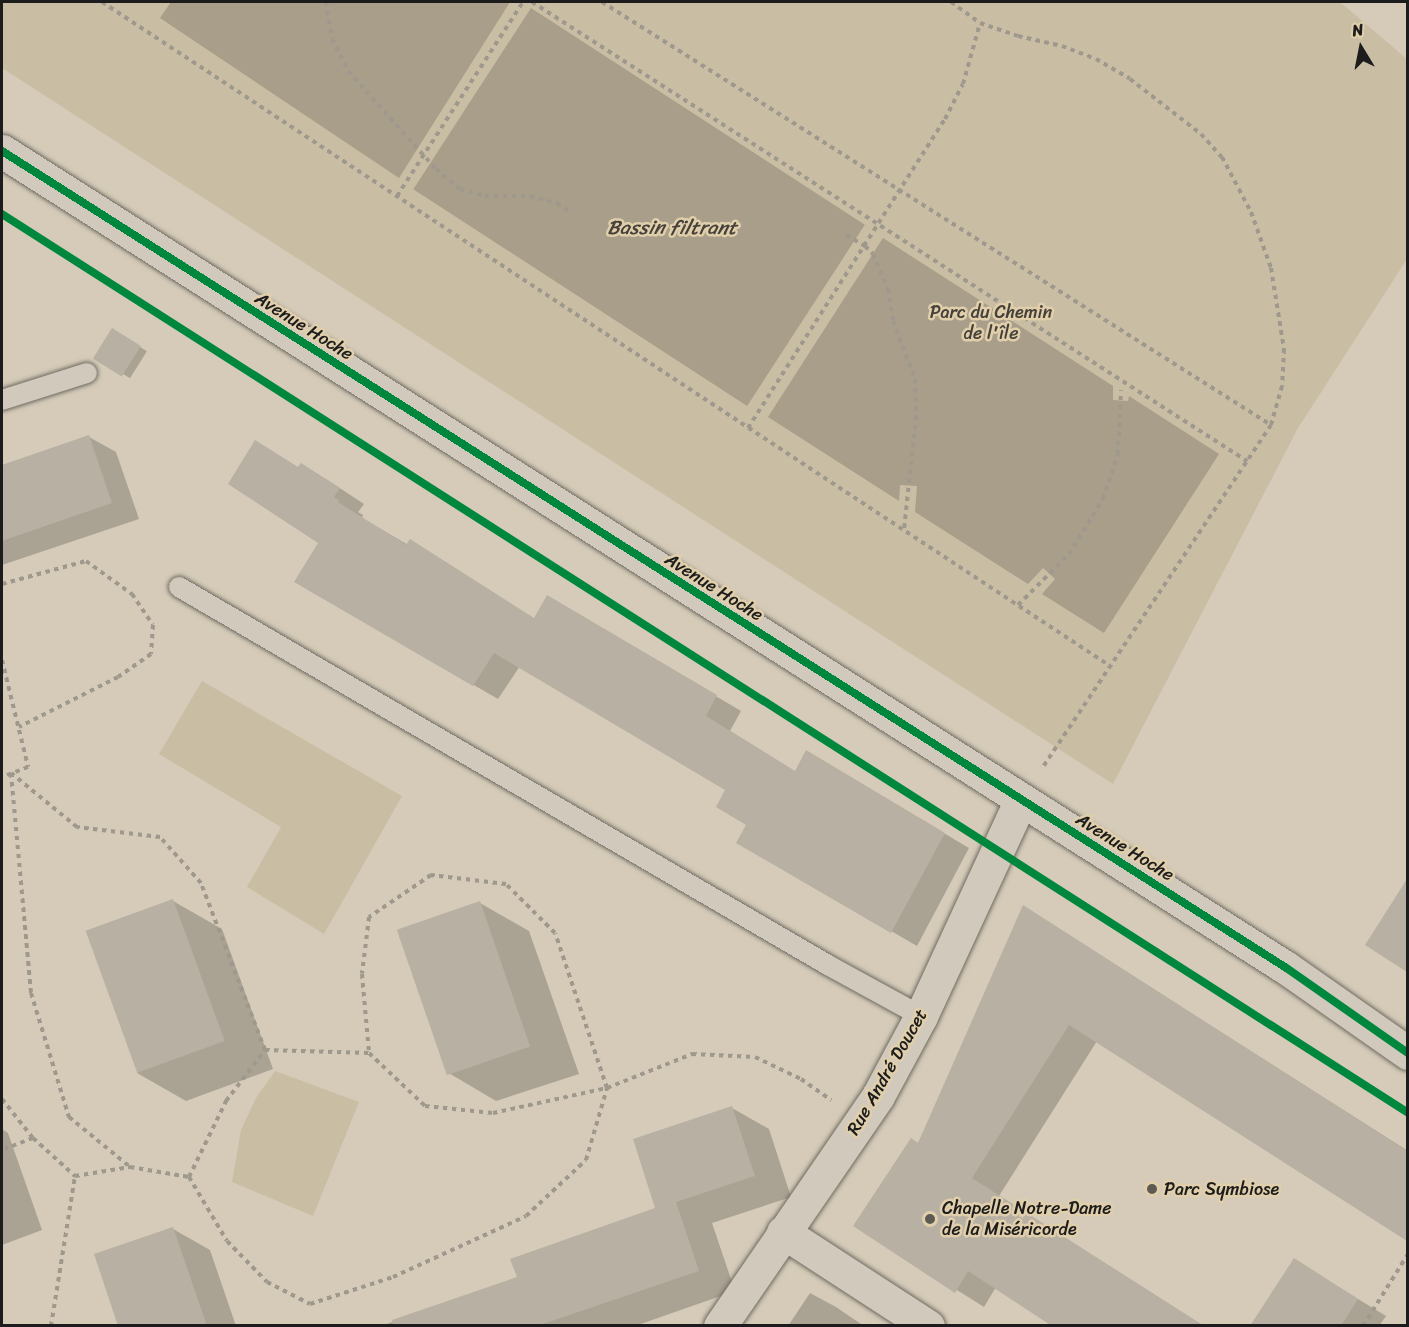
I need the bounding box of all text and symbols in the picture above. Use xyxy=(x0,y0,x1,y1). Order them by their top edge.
text: N xyxy=(1350,15,1366,45)
north arrow xyxy=(1331,18,1391,78)
water label: Bassin filtrant xyxy=(607,215,737,239)
street label: Avenue Hoche xyxy=(251,287,357,365)
park label: Parc du Chemin de l'île xyxy=(929,302,1053,344)
street label: Avenue Hoche xyxy=(661,548,767,626)
street label: Avenue Hoche xyxy=(1072,808,1178,886)
street label: Rue André Doucet xyxy=(842,1005,932,1139)
place label: Parc Symbiose xyxy=(1164,1178,1280,1200)
marker: Parc Symbiose xyxy=(1145,1182,1159,1196)
place label: Chapelle Notre-Dame de la Miséricorde xyxy=(942,1198,1111,1240)
marker: Chapelle Notre-Dame de la Miséricorde xyxy=(923,1212,937,1226)

